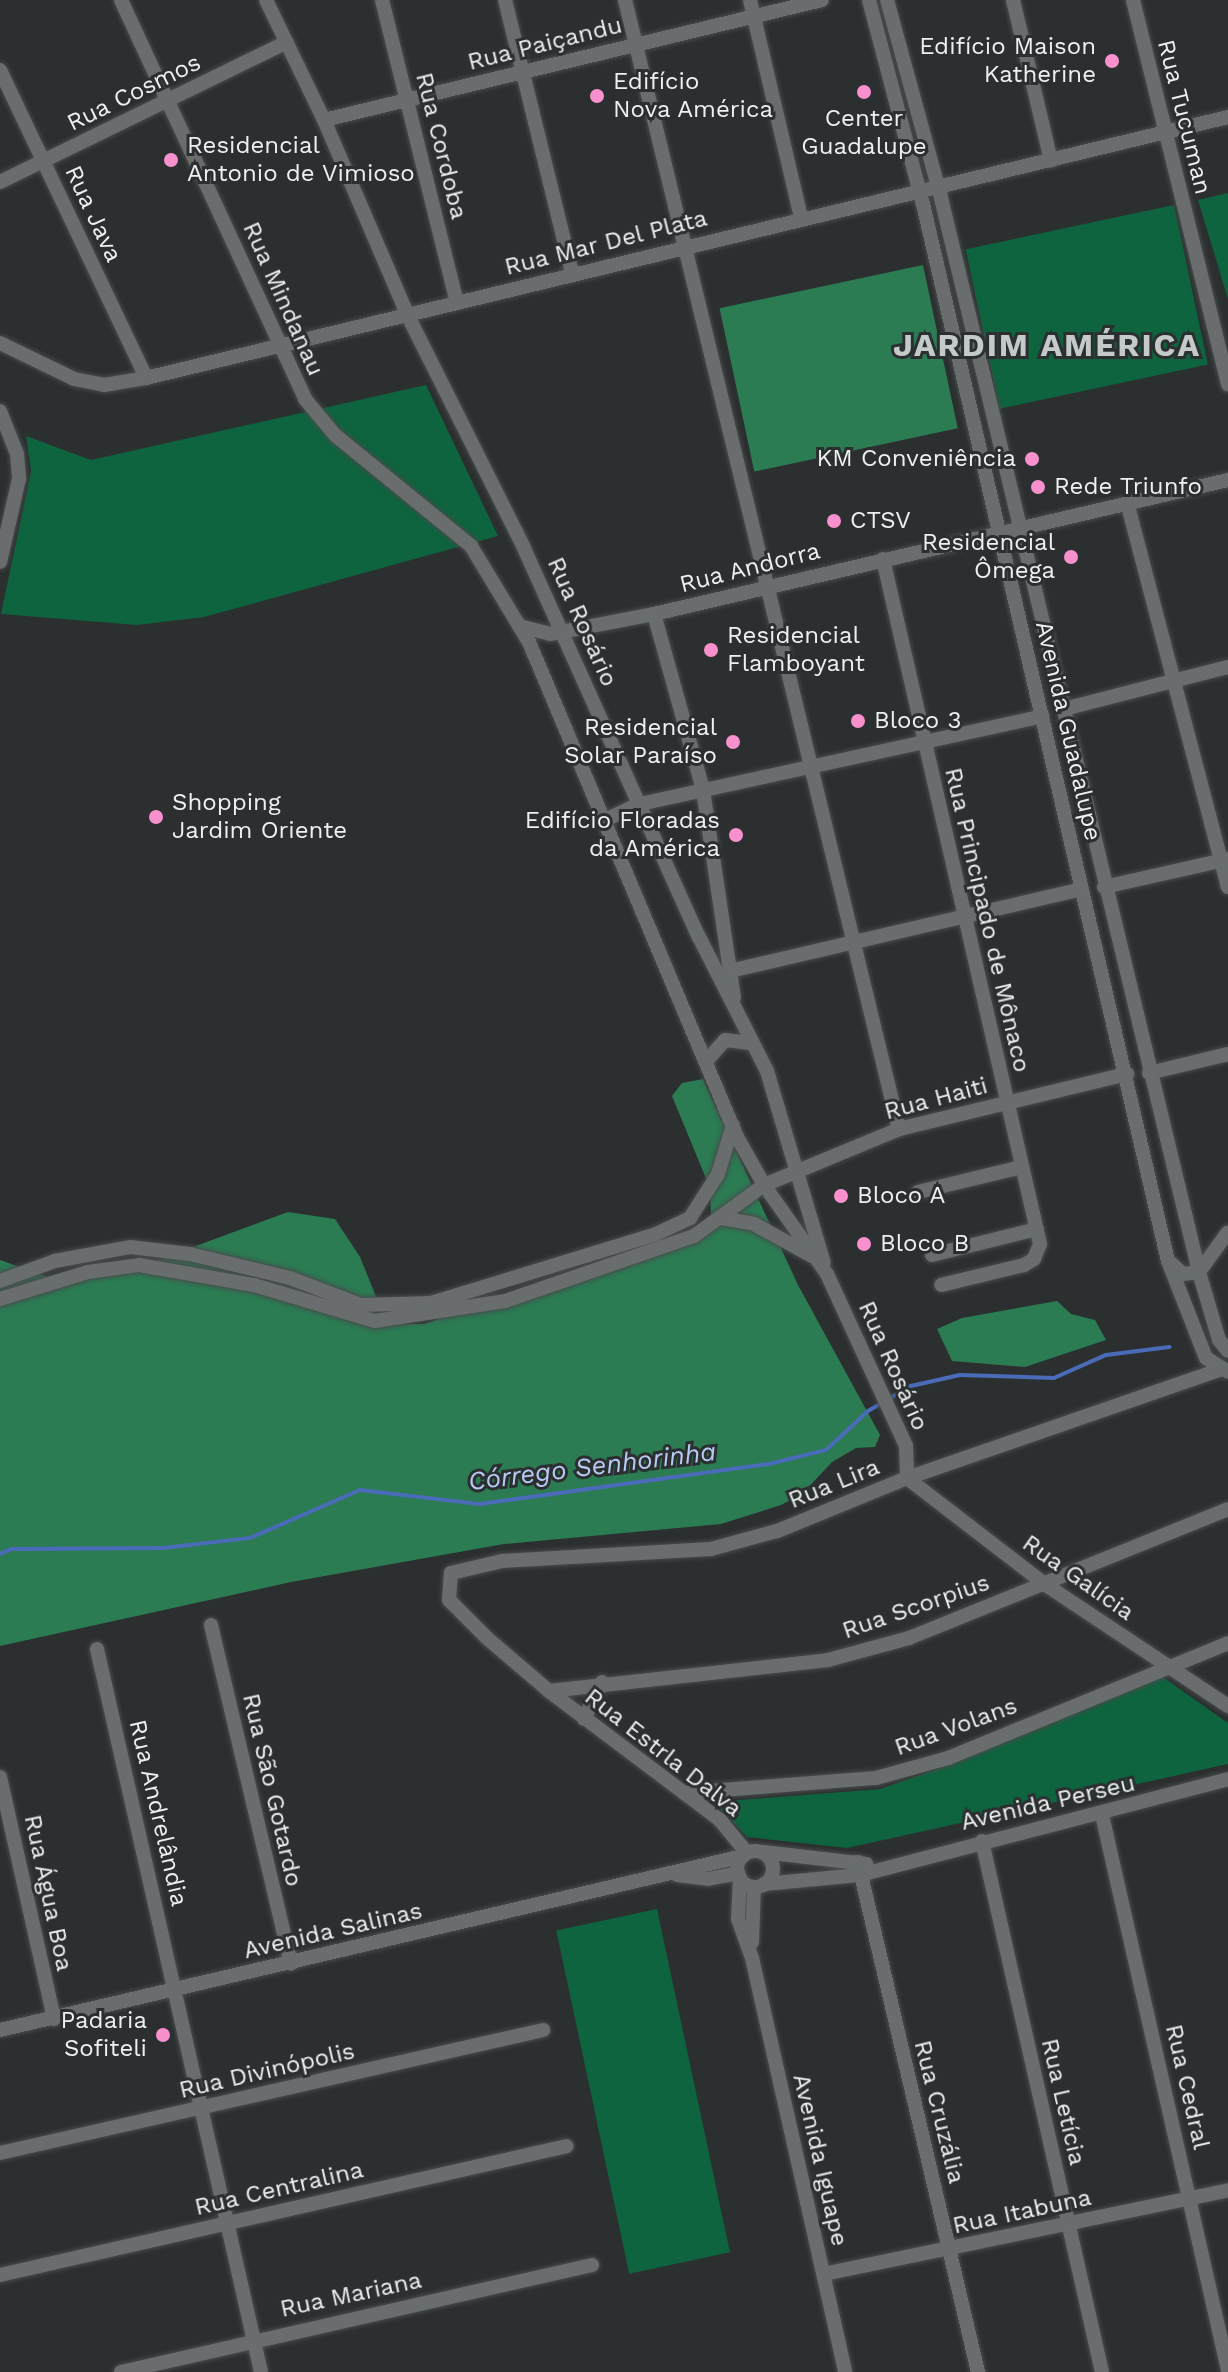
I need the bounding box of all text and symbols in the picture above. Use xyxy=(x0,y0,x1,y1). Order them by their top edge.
street label: Rua Paiçandu xyxy=(465,11,625,77)
place label: Edifício Maison Katherine xyxy=(919,33,1096,89)
street label: Rua Tucuman xyxy=(1151,36,1217,198)
street label: Rua Cosmos xyxy=(62,48,206,138)
marker: Edifício Maison Katherine xyxy=(1103,52,1121,70)
place label: Edifício Nova América xyxy=(613,68,775,124)
street label: Rua Cordoba xyxy=(409,69,473,223)
marker: Center Guadalupe xyxy=(855,83,873,101)
marker: Edifício Nova América xyxy=(588,87,606,105)
place label: Center Guadalupe xyxy=(801,105,927,161)
place label: Residencial Antonio de Vimioso xyxy=(187,132,416,188)
marker: Residencial Antonio de Vimioso xyxy=(162,151,180,169)
street label: Rua Java xyxy=(58,161,128,267)
street label: Rua Mar Del Plata xyxy=(501,204,711,282)
street label: Rua Mindanau xyxy=(236,217,330,381)
district label: JARDIM AMÉRICA xyxy=(893,326,1201,364)
place label: KM Conveniência xyxy=(816,445,1016,473)
marker: KM Conveniência xyxy=(1023,450,1041,468)
place label: Rede Triunfo xyxy=(1054,473,1202,501)
marker: Rede Triunfo xyxy=(1029,478,1047,496)
place label: CTSV xyxy=(850,507,911,535)
marker: CTSV xyxy=(825,512,843,530)
place label: Residencial Ômega xyxy=(922,529,1055,585)
street label: Rua Andorra xyxy=(676,536,824,600)
marker: Residencial Ômega xyxy=(1062,548,1080,566)
street label: Rua Rosário xyxy=(541,553,623,691)
street label: Avenida Guadalupe xyxy=(1029,618,1107,844)
place label: Residencial Flamboyant xyxy=(727,622,865,678)
marker: Residencial Flamboyant xyxy=(702,641,720,659)
place label: Bloco 3 xyxy=(874,707,961,735)
marker: Bloco 3 xyxy=(849,712,867,730)
place label: Residencial Solar Paraíso xyxy=(564,714,717,770)
marker: Residencial Solar Paraíso xyxy=(724,733,742,751)
street label: Rua Principado de Mônaco xyxy=(938,765,1036,1075)
place label: Shopping Jardim Oriente xyxy=(172,789,347,845)
place label: Edifício Floradas da América xyxy=(525,807,720,863)
marker: Shopping Jardim Oriente xyxy=(147,808,165,826)
marker: Edifício Floradas da América xyxy=(727,826,745,844)
street label: Rua Haiti xyxy=(881,1071,991,1127)
place label: Bloco A xyxy=(857,1182,946,1210)
marker: Bloco A xyxy=(832,1187,850,1205)
place label: Bloco B xyxy=(880,1230,969,1258)
marker: Bloco B xyxy=(855,1235,873,1253)
street label: Rua Rosário xyxy=(852,1297,934,1435)
water label: Córrego Senhorinha xyxy=(466,1436,718,1498)
street label: Rua Lira xyxy=(784,1453,884,1515)
street label: Rua Galícia xyxy=(1016,1529,1140,1627)
street label: Rua Scorpius xyxy=(838,1568,994,1646)
street label: Rua Estrla Dalva xyxy=(578,1682,748,1824)
street label: Rua São Gotardo xyxy=(236,1690,308,1890)
street label: Rua Volans xyxy=(890,1691,1022,1763)
street label: Rua Andrelândia xyxy=(122,1716,194,1910)
street label: Avenida Perseu xyxy=(958,1769,1138,1837)
street label: Rua Água Boa xyxy=(17,1811,79,1975)
street label: Avenida Salinas xyxy=(241,1896,425,1966)
place label: Padaria Sofiteli xyxy=(60,2007,147,2063)
street label: Rua Cedral xyxy=(1159,2021,1215,2153)
marker: Padaria Sofiteli xyxy=(154,2026,172,2044)
street label: Rua Letícia xyxy=(1034,2036,1092,2168)
street label: Rua Divinópolis xyxy=(176,2037,358,2105)
street label: Rua Cruzália xyxy=(907,2037,971,2187)
street label: Avenida Iguape xyxy=(786,2071,854,2249)
street label: Rua Centralina xyxy=(192,2156,366,2222)
street label: Rua Itabuna xyxy=(950,2183,1094,2241)
street label: Rua Mariana xyxy=(277,2266,425,2324)

